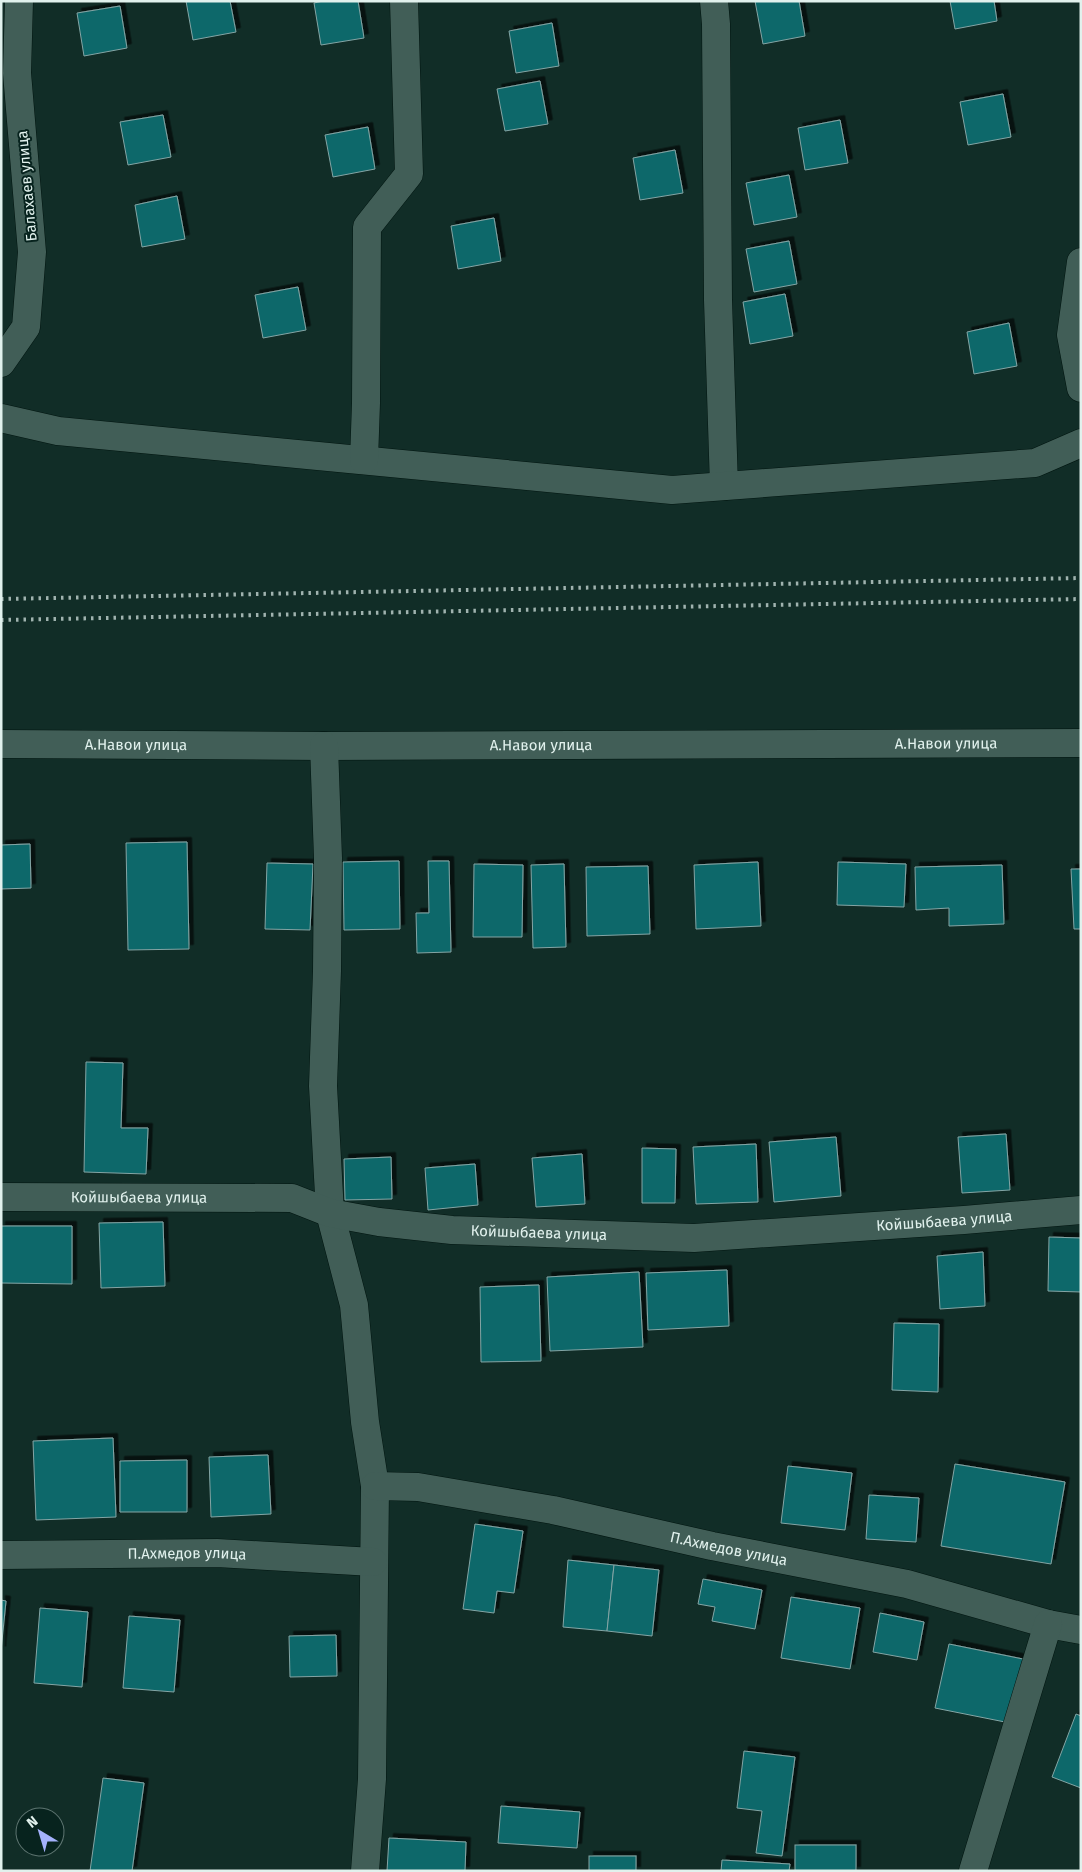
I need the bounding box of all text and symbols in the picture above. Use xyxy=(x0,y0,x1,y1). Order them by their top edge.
street label: Балахаев улица xyxy=(13,130,41,242)
street label: А.Навои улица xyxy=(895,734,997,753)
street label: А.Навои улица xyxy=(85,736,187,754)
street label: А.Навои улица xyxy=(490,736,592,754)
street label: Койшыбаева улица xyxy=(71,1188,207,1207)
street label: Койшыбаева улица xyxy=(875,1207,1013,1235)
street label: Койшыбаева улица xyxy=(470,1222,607,1244)
street label: П.Ахмедов улица xyxy=(668,1528,789,1569)
street label: П.Ахмедов улица xyxy=(127,1544,247,1564)
north arrow xyxy=(15,1807,65,1857)
text: N xyxy=(23,1813,41,1832)

